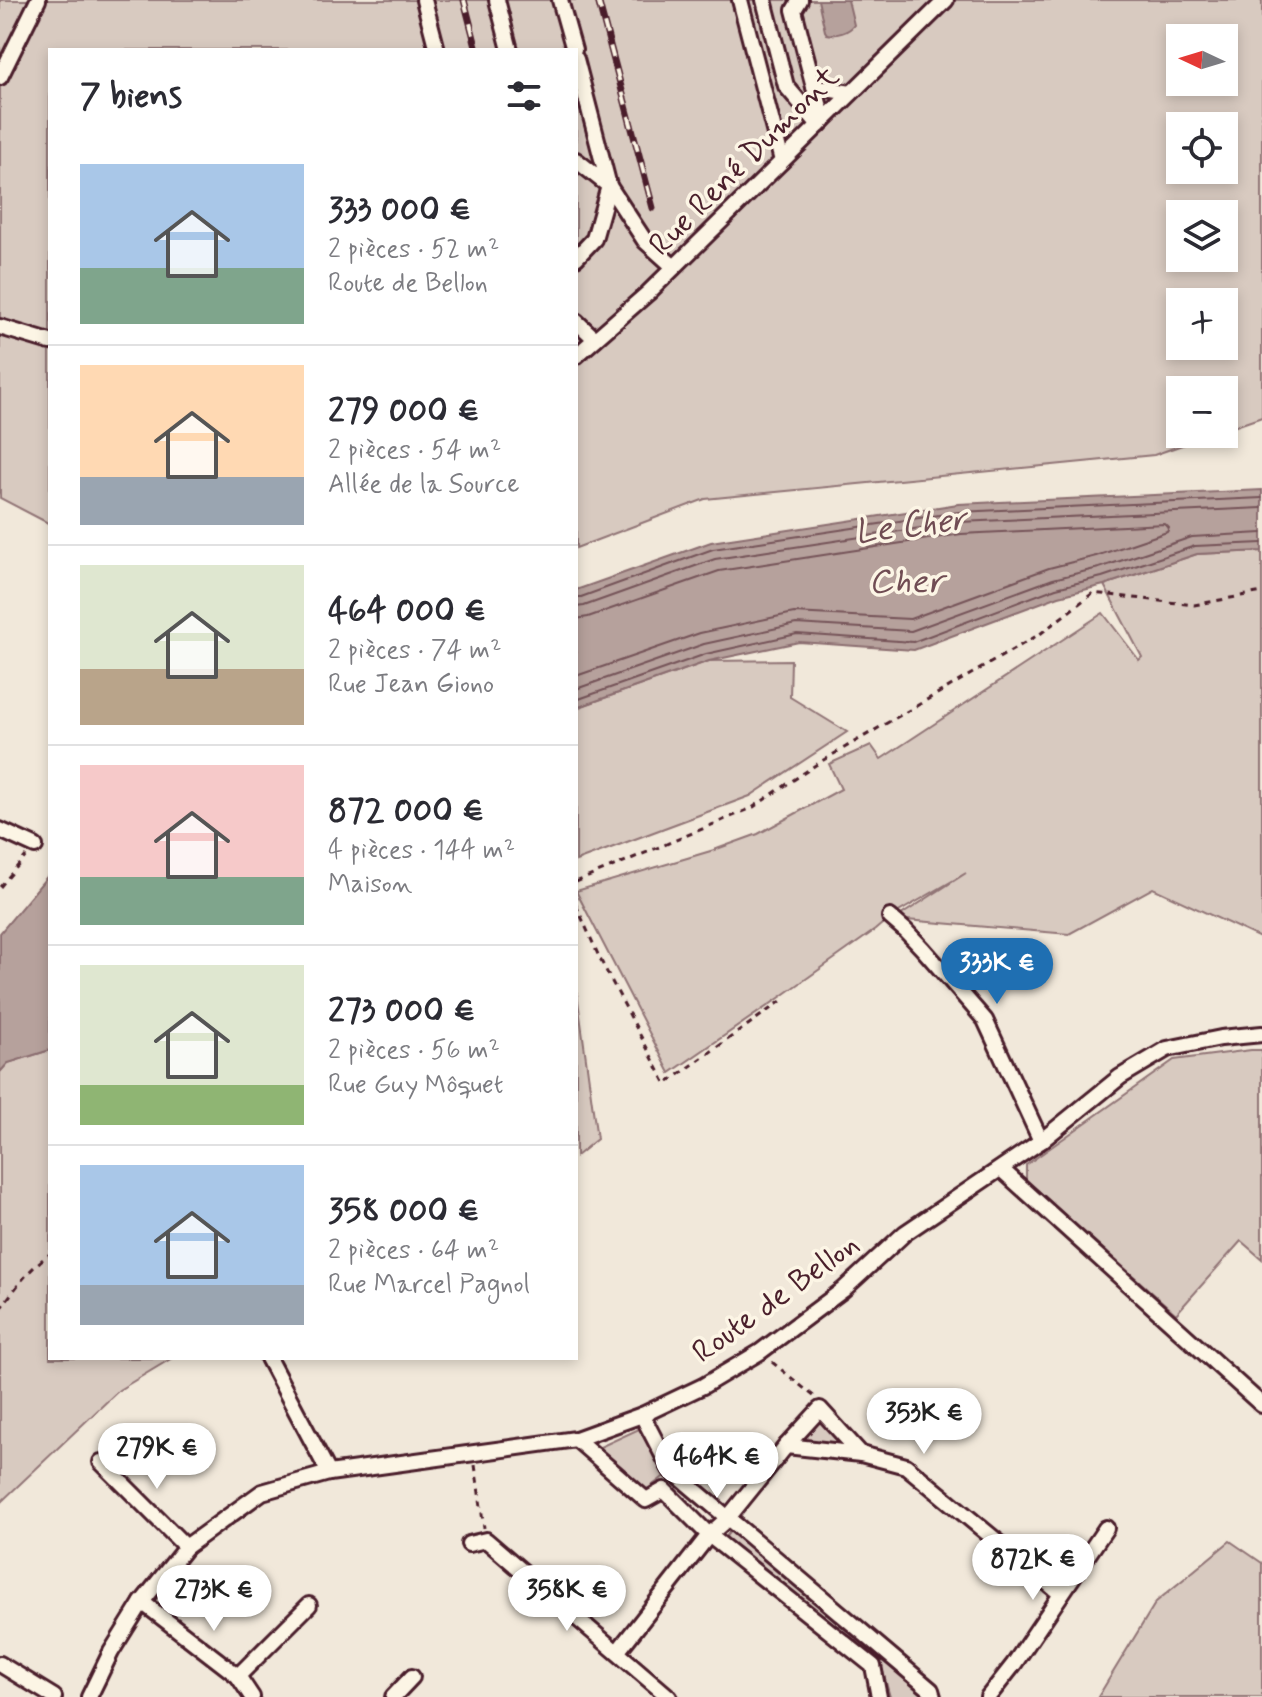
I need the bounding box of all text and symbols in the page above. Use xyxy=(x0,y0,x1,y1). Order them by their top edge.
north arrow xyxy=(1166,24,1238,96)
map controls xyxy=(1166,24,1238,448)
street label: Rue René Dumont xyxy=(640,57,849,266)
text: 7 biens xyxy=(80,74,182,119)
icon: filters xyxy=(502,74,546,118)
button: locate xyxy=(1166,112,1238,184)
text: 333 000 € xyxy=(328,188,471,233)
icon: home xyxy=(144,196,240,292)
button: layers xyxy=(1166,200,1238,272)
text: 2 pièces · 52 m² xyxy=(328,233,499,267)
text: Route de Bellon xyxy=(328,267,488,301)
button: + xyxy=(1166,288,1238,360)
button: − xyxy=(1166,376,1238,448)
text: 279 000 € xyxy=(328,389,479,434)
icon: home xyxy=(144,397,240,493)
text: 2 pièces · 54 m² xyxy=(328,434,501,468)
text: Allée de la Source xyxy=(328,468,519,502)
water label: Le Cher xyxy=(852,497,972,556)
water label: Cher xyxy=(869,560,948,605)
text: 464 000 € xyxy=(328,589,486,634)
icon: home xyxy=(144,597,240,693)
text: 2 pièces · 74 m² xyxy=(328,634,501,668)
text: Rue Jean Giono xyxy=(328,668,494,702)
text: 872 000 € xyxy=(328,789,484,834)
icon: home xyxy=(144,797,240,893)
text: 4 pièces · 144 m² xyxy=(328,834,515,868)
text: Maison xyxy=(328,868,412,902)
pin: 333K € xyxy=(932,938,1062,1006)
text: 333K € xyxy=(959,947,1035,981)
text: 273 000 € xyxy=(328,989,475,1034)
icon: home xyxy=(144,997,240,1093)
text: 2 pièces · 56 m² xyxy=(328,1034,500,1068)
text: Rue Guy Môquet xyxy=(328,1068,503,1102)
text: 358 000 € xyxy=(328,1189,479,1234)
icon: home xyxy=(144,1197,240,1293)
street label: Route de Bellon xyxy=(684,1224,868,1373)
text: 2 pièces · 64 m² xyxy=(328,1234,499,1268)
text: Rue Marcel Pagnol xyxy=(328,1268,530,1302)
pin: 353K € xyxy=(859,1388,989,1456)
text: 353K € xyxy=(885,1397,963,1431)
pin: 279K € xyxy=(92,1423,222,1491)
text: 279K € xyxy=(116,1432,198,1466)
pin: 464K € xyxy=(652,1432,782,1500)
text: 464K € xyxy=(673,1441,761,1475)
pin: 872K € xyxy=(968,1534,1098,1602)
text: 872K € xyxy=(990,1543,1076,1577)
pin: 273K € xyxy=(149,1565,279,1633)
pin: 358K € xyxy=(502,1565,632,1633)
text: 273K € xyxy=(175,1574,253,1608)
text: 358K € xyxy=(526,1574,608,1608)

